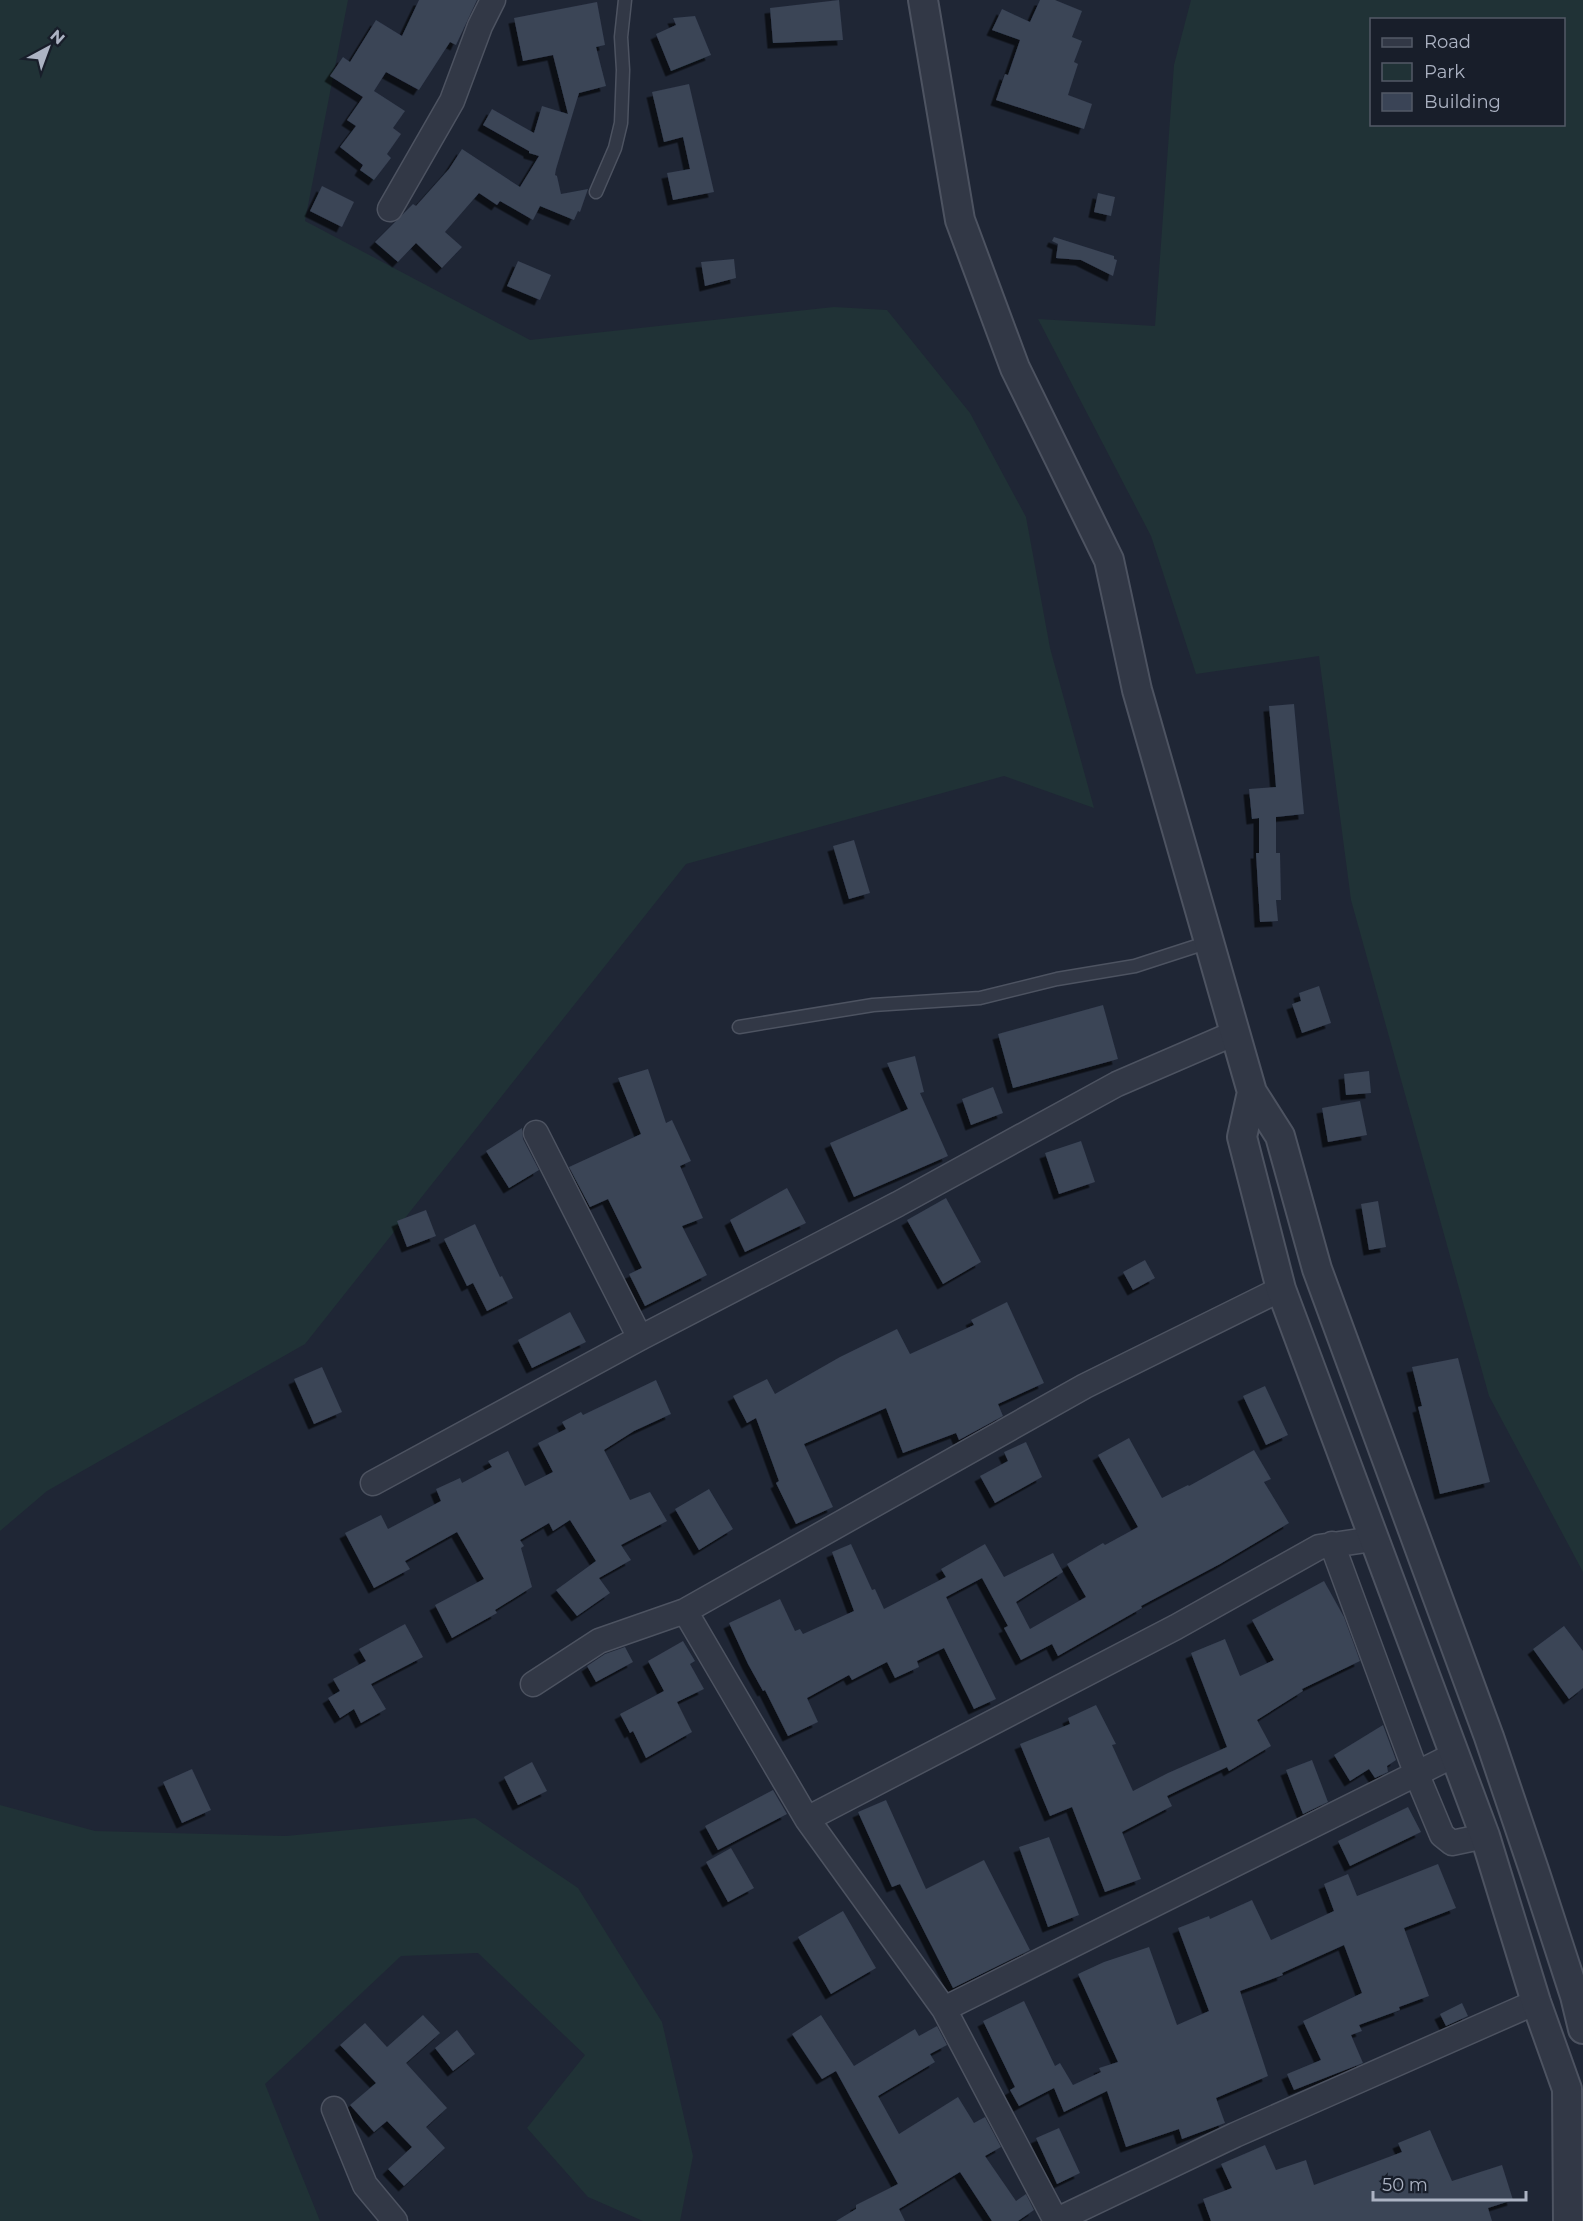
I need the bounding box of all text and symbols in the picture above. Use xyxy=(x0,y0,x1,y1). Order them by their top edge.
north arrow xyxy=(18,18,78,78)
legend xyxy=(1370,18,1565,126)
text: N xyxy=(46,26,69,48)
text: Road xyxy=(1424,31,1471,53)
text: Park xyxy=(1424,61,1465,83)
text: Building xyxy=(1424,91,1501,113)
scale bar xyxy=(1373,2164,1526,2202)
text: 50 m xyxy=(1382,2174,1428,2196)

